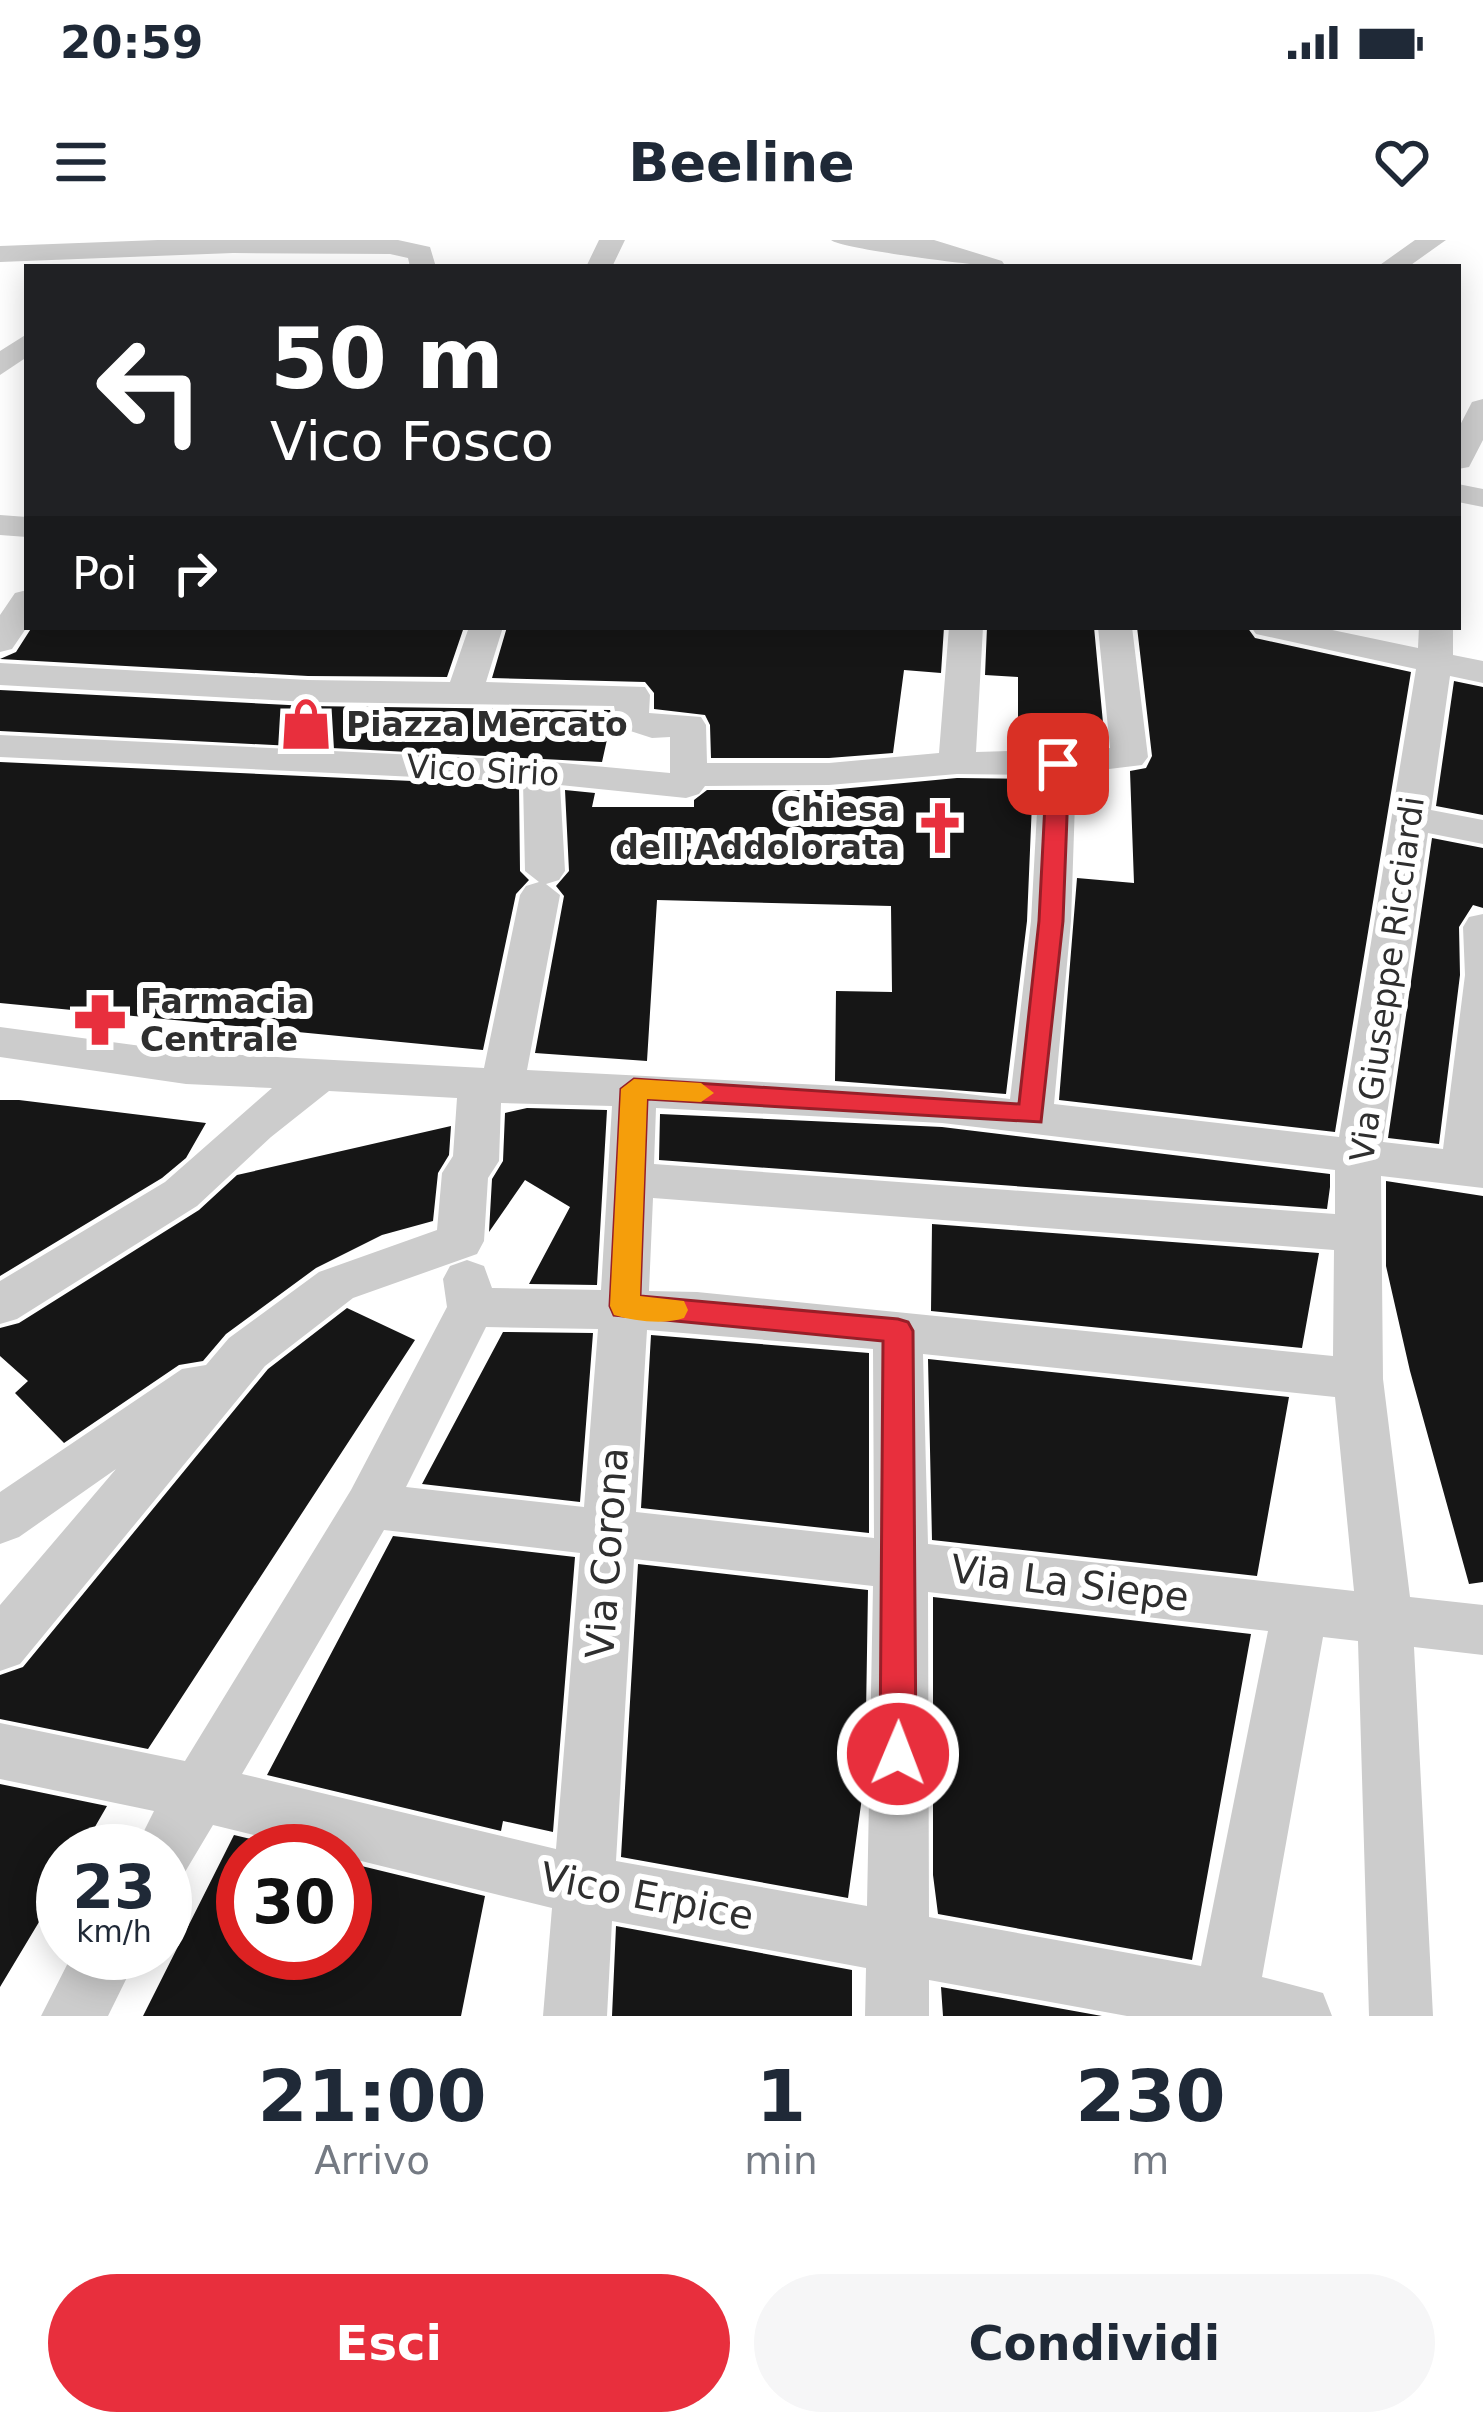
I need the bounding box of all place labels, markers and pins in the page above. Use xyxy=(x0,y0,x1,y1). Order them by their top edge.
shop icon: Piazza Mercato xyxy=(277,695,335,753)
place label: Piazza Mercato xyxy=(346,705,628,744)
pin xyxy=(1007,713,1109,815)
place label: Chiesa dell'Addolorata xyxy=(615,790,900,867)
church icon: Chiesa dell'Addolorata xyxy=(911,799,969,857)
place label: Farmacia Centrale xyxy=(140,982,309,1059)
pharmacy icon: Farmacia Centrale xyxy=(71,991,129,1049)

